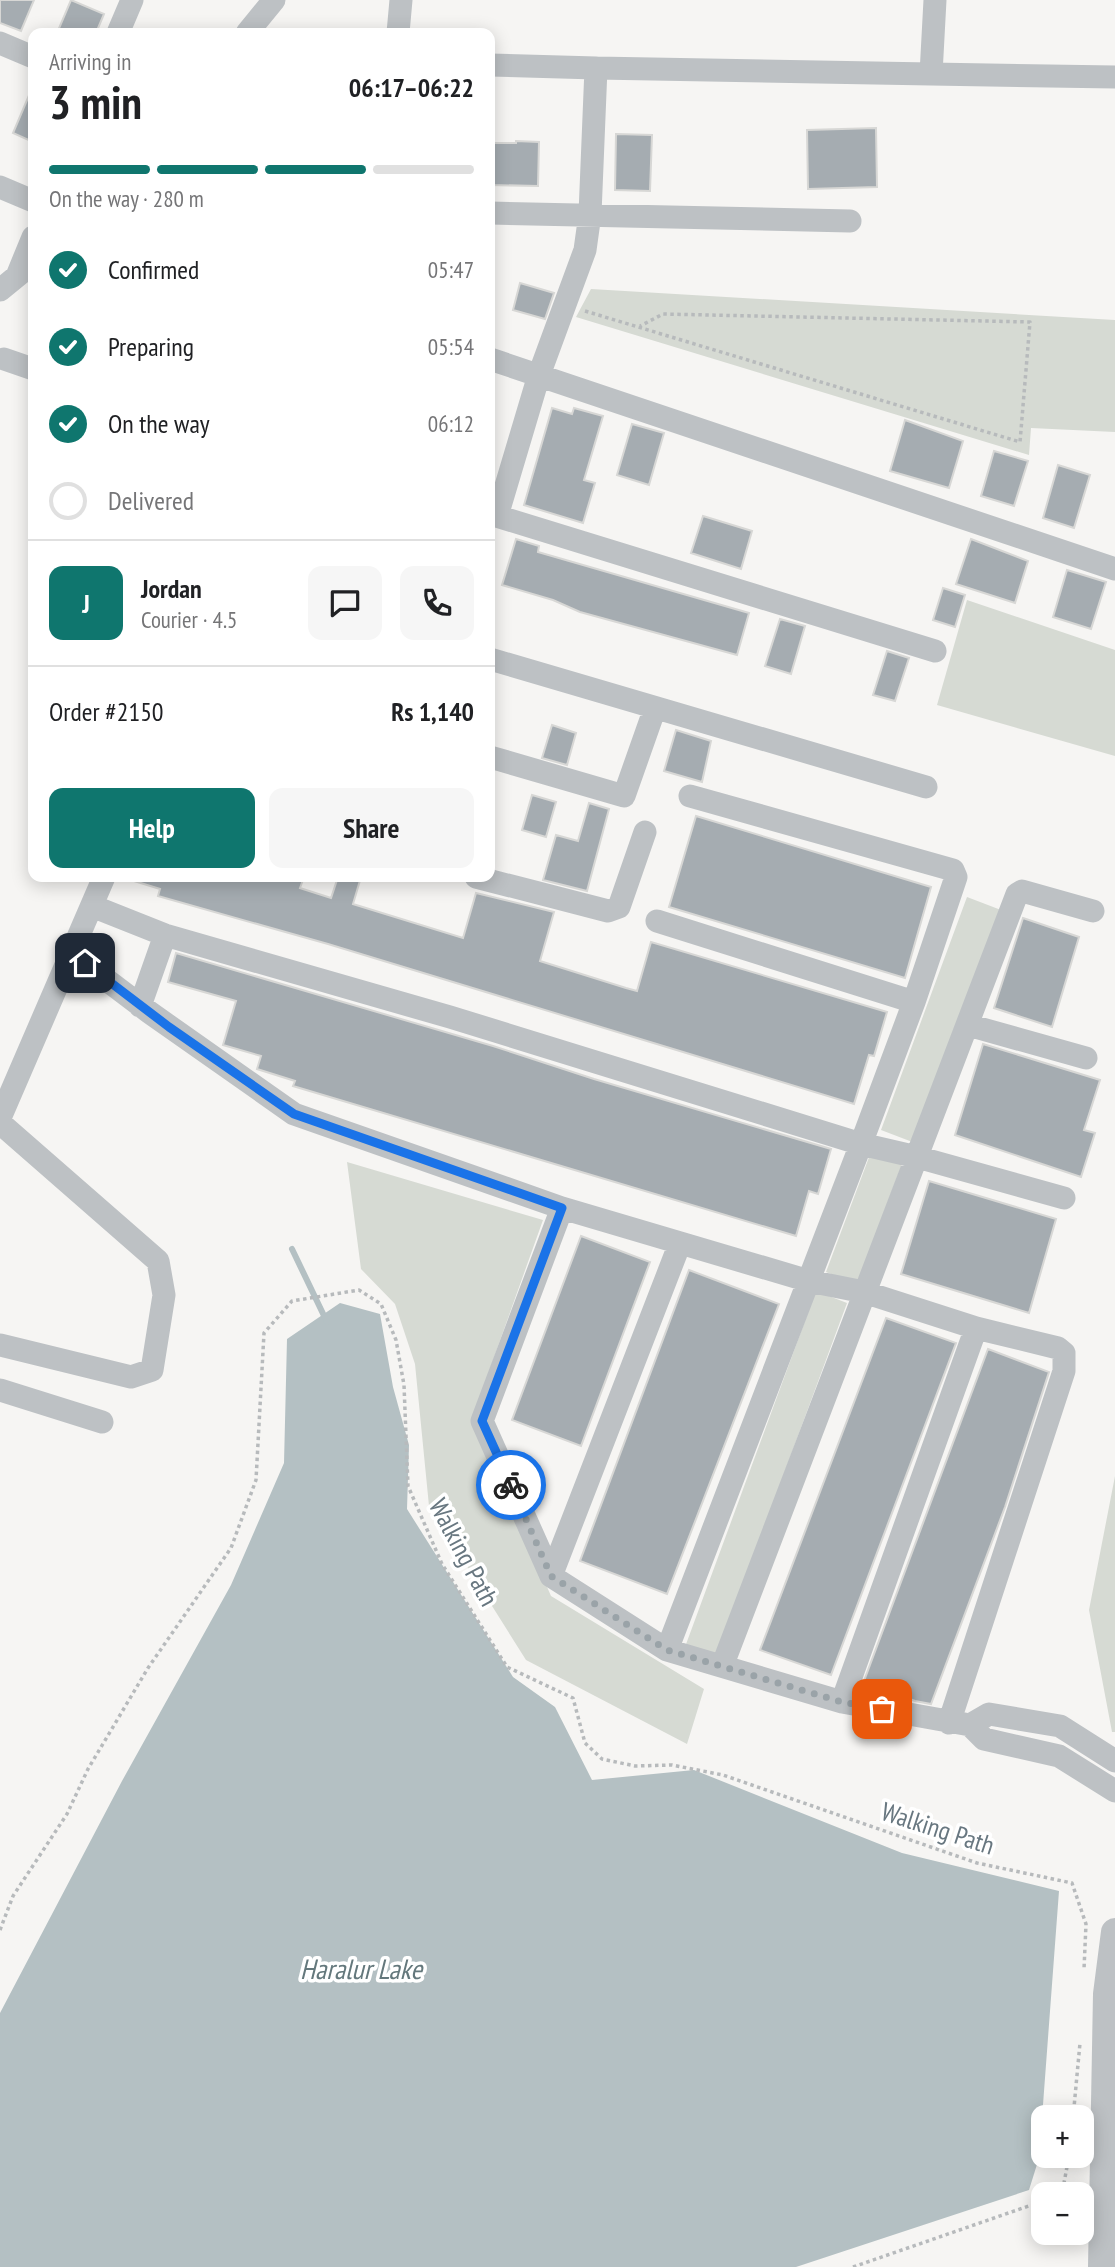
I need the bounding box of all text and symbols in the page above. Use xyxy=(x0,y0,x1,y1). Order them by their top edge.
text: Arriving in xyxy=(49,47,131,76)
text: 06:17–06:22 xyxy=(349,71,474,104)
text: 3 min xyxy=(49,72,142,132)
text: On the way · 280 m xyxy=(49,184,204,213)
icon: check xyxy=(49,251,87,289)
text: Confirmed xyxy=(108,253,199,286)
text: 05:47 xyxy=(428,255,474,284)
icon: check xyxy=(49,328,87,366)
text: Preparing xyxy=(108,330,194,363)
text: 05:54 xyxy=(428,332,474,361)
icon: check xyxy=(49,405,87,443)
text: On the way xyxy=(108,407,210,440)
text: 06:12 xyxy=(428,409,474,438)
text: Delivered xyxy=(108,484,194,517)
button: chat xyxy=(308,566,382,640)
button: phone xyxy=(400,566,474,640)
text: Jordan xyxy=(141,572,202,605)
text: J xyxy=(82,587,90,620)
text: Courier · 4.5 xyxy=(141,605,237,634)
text: Order #2150 xyxy=(49,695,164,728)
text: Rs 1,140 xyxy=(391,695,474,728)
button: Help xyxy=(49,788,255,868)
button: Share xyxy=(269,788,474,868)
pin xyxy=(55,933,115,993)
icon: home xyxy=(66,944,104,982)
courier xyxy=(476,1450,546,1520)
icon: bike xyxy=(492,1466,530,1504)
street label: Walking Path xyxy=(422,1493,506,1611)
pin xyxy=(852,1679,912,1739)
icon: bag xyxy=(863,1690,901,1728)
street label: Walking Path xyxy=(877,1794,999,1862)
water label: Haralur Lake xyxy=(300,1950,424,1987)
map controls xyxy=(1031,2105,1094,2245)
button: + xyxy=(1031,2105,1094,2168)
button: − xyxy=(1031,2182,1094,2245)

